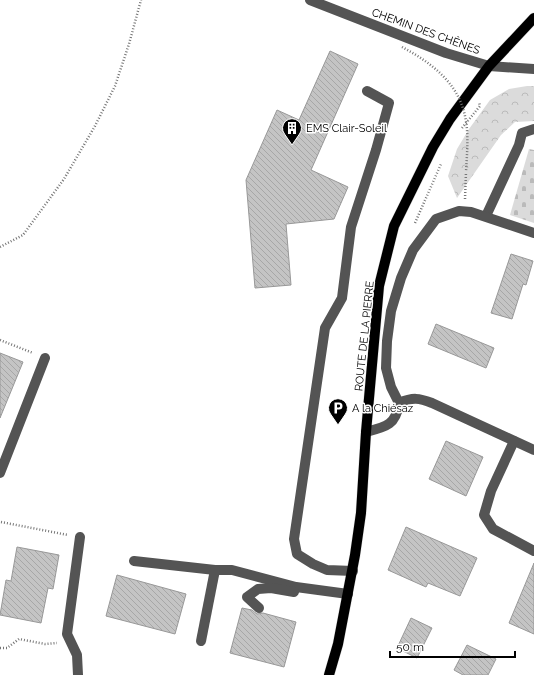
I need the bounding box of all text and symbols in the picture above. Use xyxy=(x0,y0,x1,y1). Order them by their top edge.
street label: CHEMIN DES CHÊNES xyxy=(370,5,482,57)
building icon: EMS Clair-Soleil xyxy=(281,117,303,145)
place label: EMS Clair-Soleil xyxy=(306,122,387,135)
street label: ROUTE DE LA PIERRE xyxy=(352,280,377,392)
parking icon: A la Chiésaz xyxy=(327,397,349,425)
place label: A la Chiésaz xyxy=(352,402,414,415)
scale bar xyxy=(390,633,515,659)
text: 50 m xyxy=(396,640,424,654)

